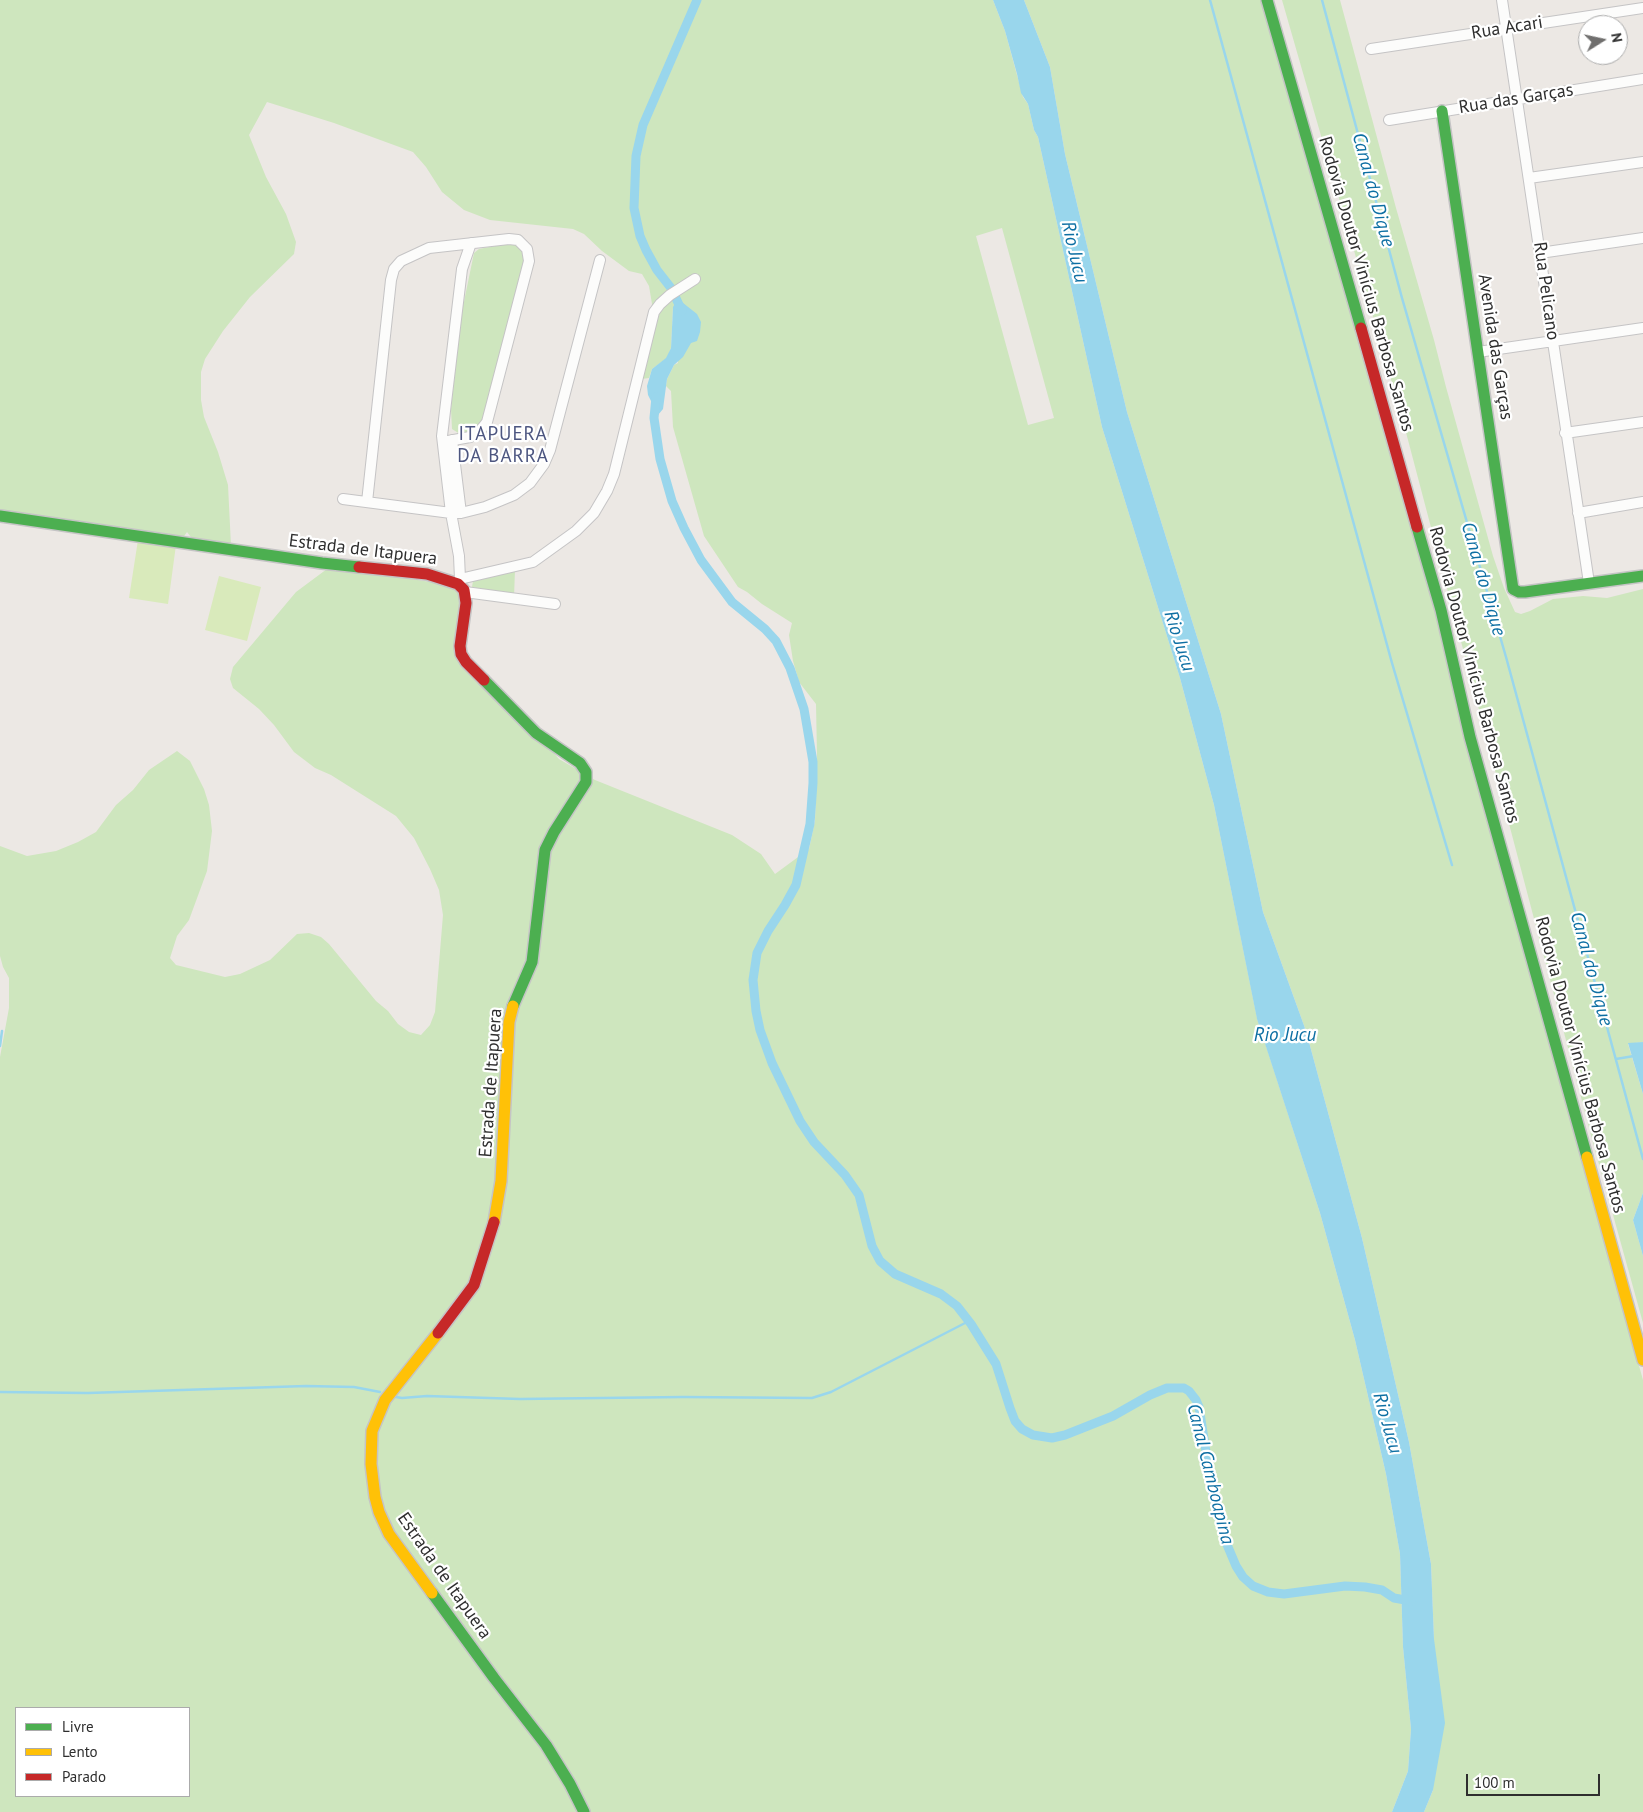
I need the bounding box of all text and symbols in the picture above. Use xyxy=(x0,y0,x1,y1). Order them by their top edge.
street label: Rua Acari xyxy=(1470,12,1544,44)
north arrow xyxy=(1578,15,1628,65)
text: N xyxy=(1607,31,1626,44)
street label: Rua das Garças xyxy=(1457,79,1575,119)
water label: Canal do Dique xyxy=(1347,130,1399,250)
street label: Rodovia Doutor Vinícius Barbosa Santos xyxy=(1313,134,1419,434)
water label: Rio Jucu xyxy=(1056,219,1092,285)
street label: Rua Pelicano xyxy=(1528,240,1564,342)
street label: Avenida das Garças xyxy=(1473,273,1517,421)
district label: ITAPUERA DA BARRA xyxy=(456,424,550,468)
water label: Canal do Dique xyxy=(1456,520,1510,638)
street label: Rodovia Doutor Vinícius Barbosa Santos xyxy=(1424,524,1524,826)
street label: Estrada de Itapuera xyxy=(288,530,438,570)
water label: Rio Jucu xyxy=(1158,608,1200,674)
water label: Canal do Dique xyxy=(1565,909,1617,1029)
street label: Rodovia Doutor Vinícius Barbosa Santos xyxy=(1530,914,1630,1216)
street label: Estrada de Itapuera xyxy=(475,1008,507,1158)
water label: Rio Jucu xyxy=(1254,1025,1316,1047)
water label: Rio Jucu xyxy=(1367,1390,1407,1456)
water label: Canal Camboapina xyxy=(1182,1401,1238,1547)
street label: Estrada de Itapuera xyxy=(392,1509,496,1643)
legend xyxy=(15,1707,190,1797)
text: Livre xyxy=(62,1717,94,1736)
text: Lento xyxy=(62,1742,98,1761)
scale bar xyxy=(1468,1764,1602,1796)
text: Parado xyxy=(62,1767,106,1786)
text: 100 m xyxy=(1474,1773,1515,1792)

